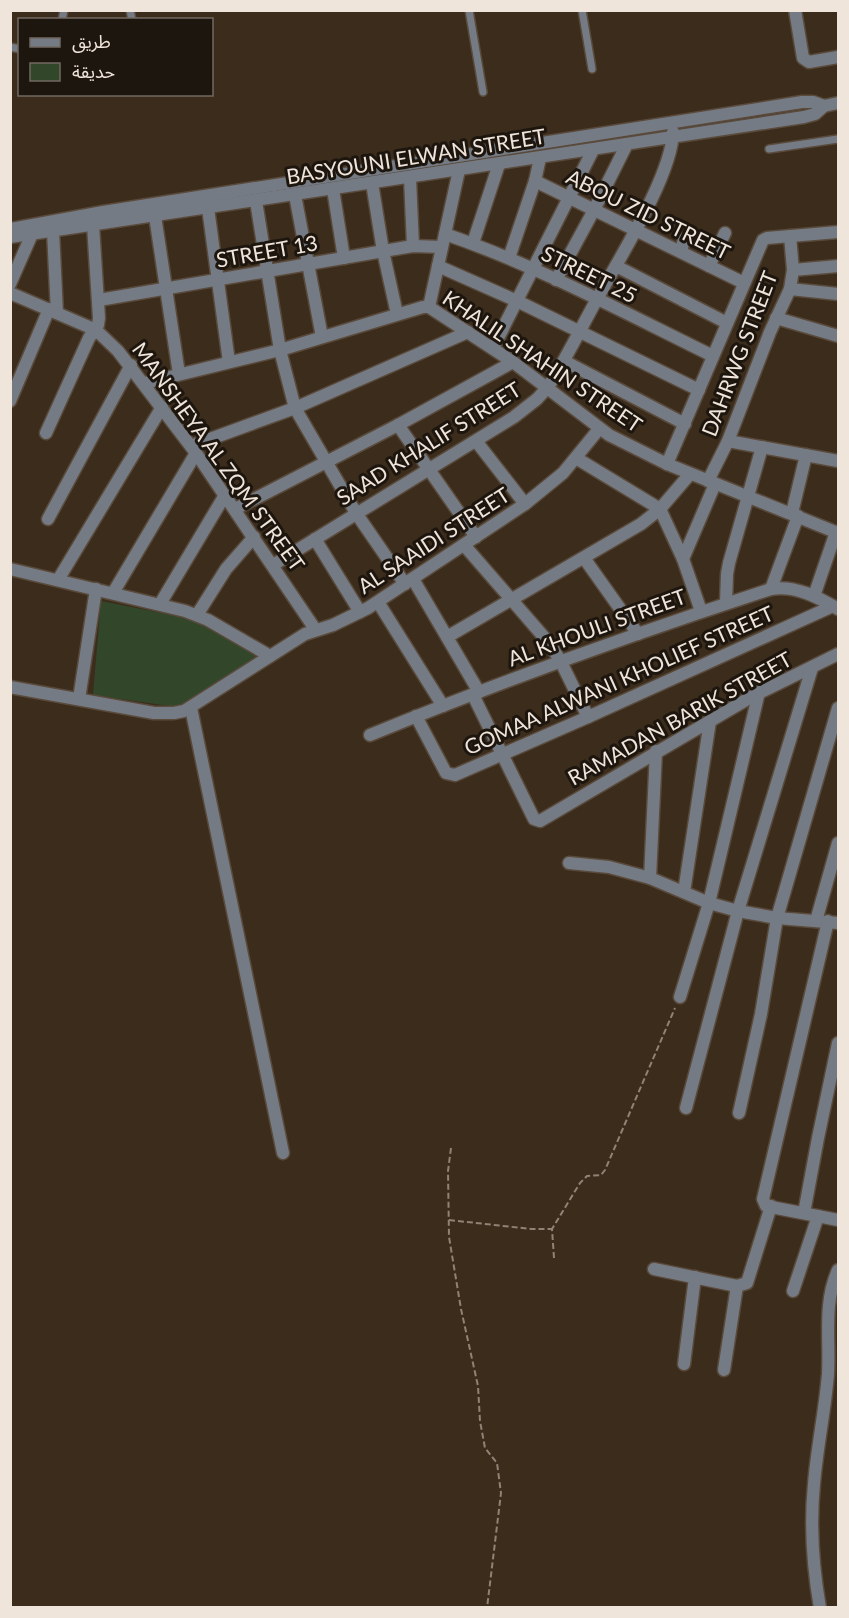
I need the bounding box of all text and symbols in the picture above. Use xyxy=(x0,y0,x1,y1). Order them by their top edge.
legend xyxy=(18,18,213,96)
text: طريق xyxy=(72,30,111,53)
text: حديقة xyxy=(72,60,115,82)
street label: BASYOUNI ELWAN STREET xyxy=(284,123,548,188)
street label: ABOU ZID STREET xyxy=(563,163,735,264)
street label: STREET 13 xyxy=(214,229,319,272)
street label: STREET 25 xyxy=(538,240,641,307)
street label: DAHRWG STREET xyxy=(696,267,782,439)
street label: KHALIL SHAHIN STREET xyxy=(438,285,648,437)
street label: MANSHEYA AL ZQM STREET xyxy=(128,337,311,576)
street label: SAAD KHALIF STREET xyxy=(332,376,525,510)
street label: AL SAAIDI STREET xyxy=(353,481,514,598)
street label: AL KHOULI STREET xyxy=(504,583,689,670)
street label: GOMAA ALWANI KHOLIEF STREET xyxy=(460,600,777,759)
street label: RAMADAN BARIK STREET xyxy=(563,645,796,790)

